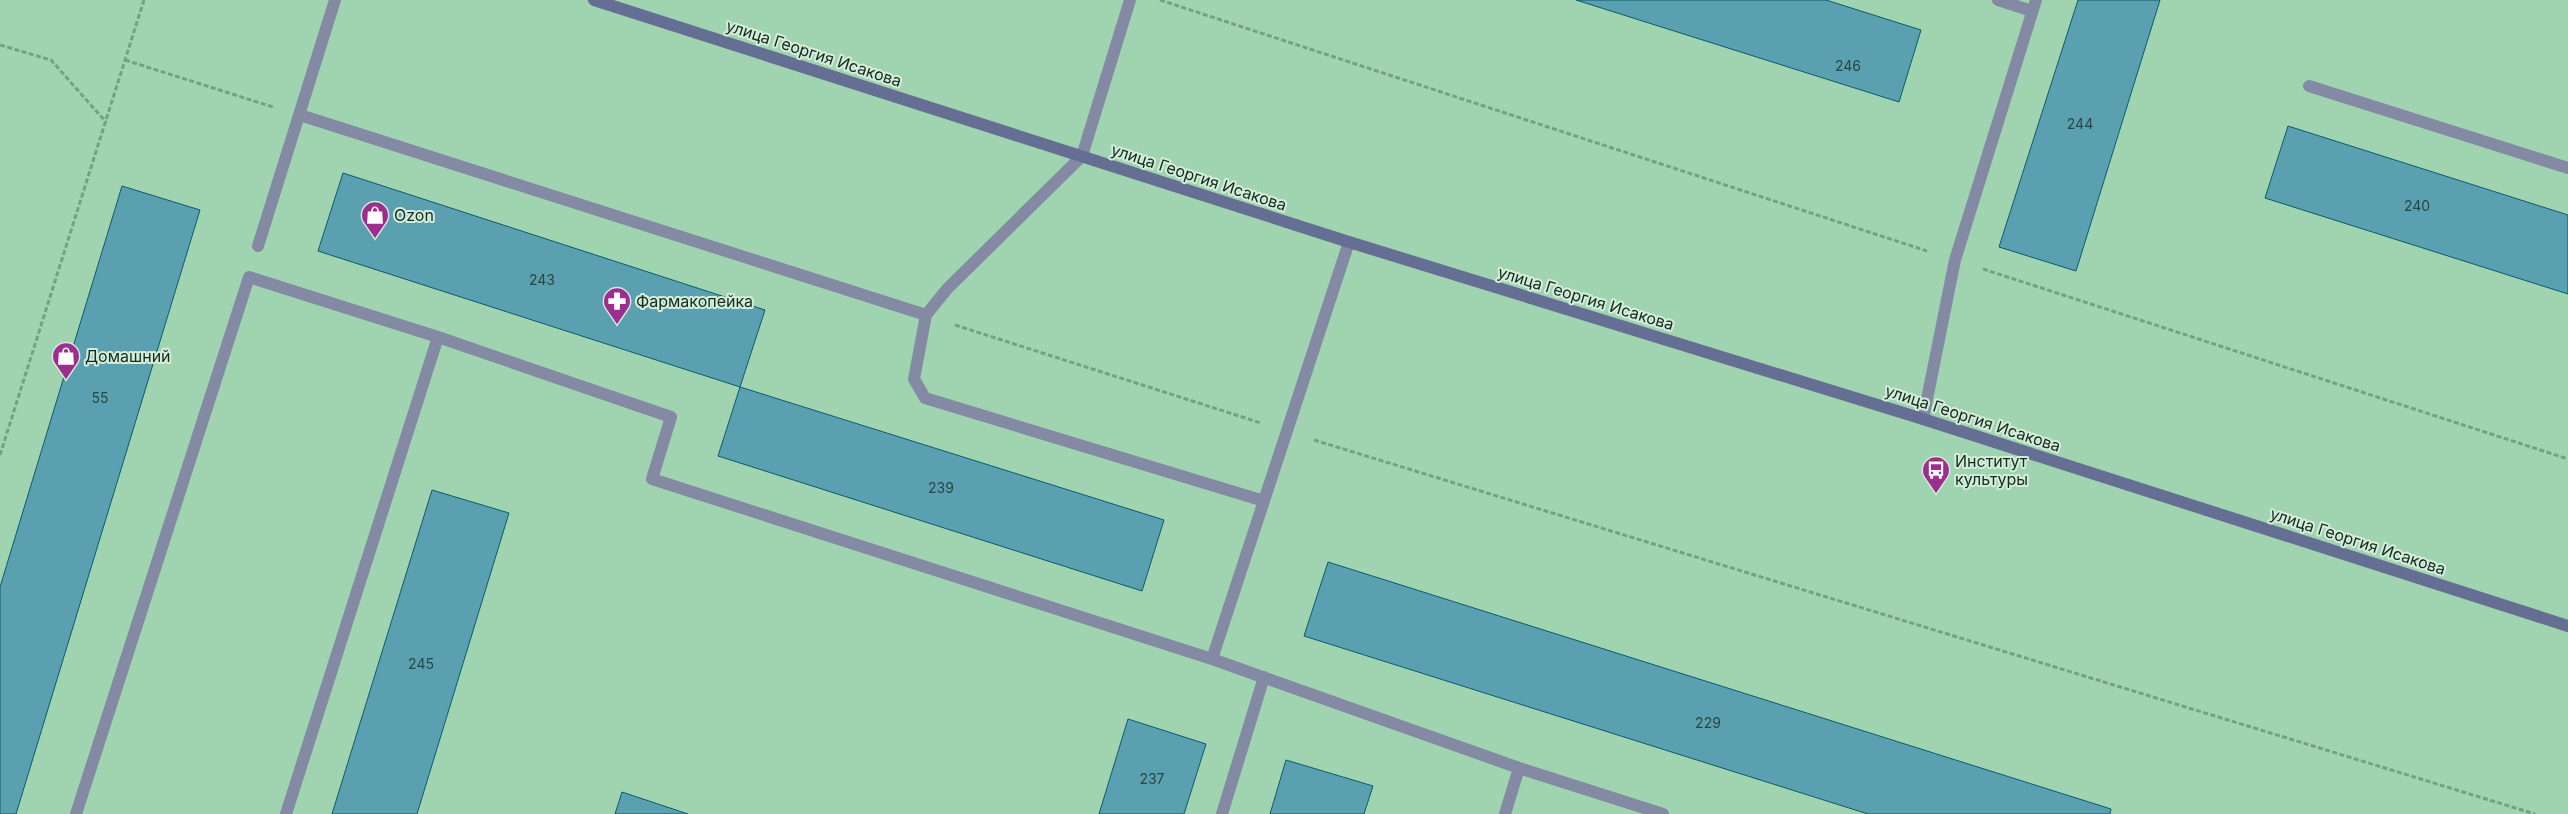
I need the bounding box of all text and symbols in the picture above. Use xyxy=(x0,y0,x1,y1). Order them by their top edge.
street label: улица Георгия Исакова xyxy=(724,15,904,91)
house number: 246 xyxy=(1835,57,1861,74)
house number: 244 xyxy=(2067,115,2093,132)
street label: улица Георгия Исакова xyxy=(1109,139,1289,215)
house number: 240 xyxy=(2404,197,2430,214)
shop icon: Ozon xyxy=(360,200,390,239)
place label: Ozon xyxy=(394,205,434,225)
street label: улица Георгия Исакова xyxy=(1496,262,1676,334)
house number: 243 xyxy=(529,271,555,288)
pharmacy icon: Фармакопейка xyxy=(602,286,632,325)
place label: Фармакопейка xyxy=(636,291,753,311)
shop icon: Домашний xyxy=(51,341,81,380)
place label: Домашний xyxy=(85,346,171,366)
street label: улица Георгия Исакова xyxy=(1883,380,2063,456)
house number: 55 xyxy=(91,389,109,406)
place label: Институт культуры xyxy=(1955,451,2028,489)
bus stop icon: Институт культуры xyxy=(1921,455,1951,494)
house number: 239 xyxy=(928,479,954,496)
street label: улица Георгия Исакова xyxy=(2268,503,2448,579)
house number: 245 xyxy=(408,655,434,672)
house number: 229 xyxy=(1695,714,1721,731)
house number: 237 xyxy=(1139,770,1165,787)

